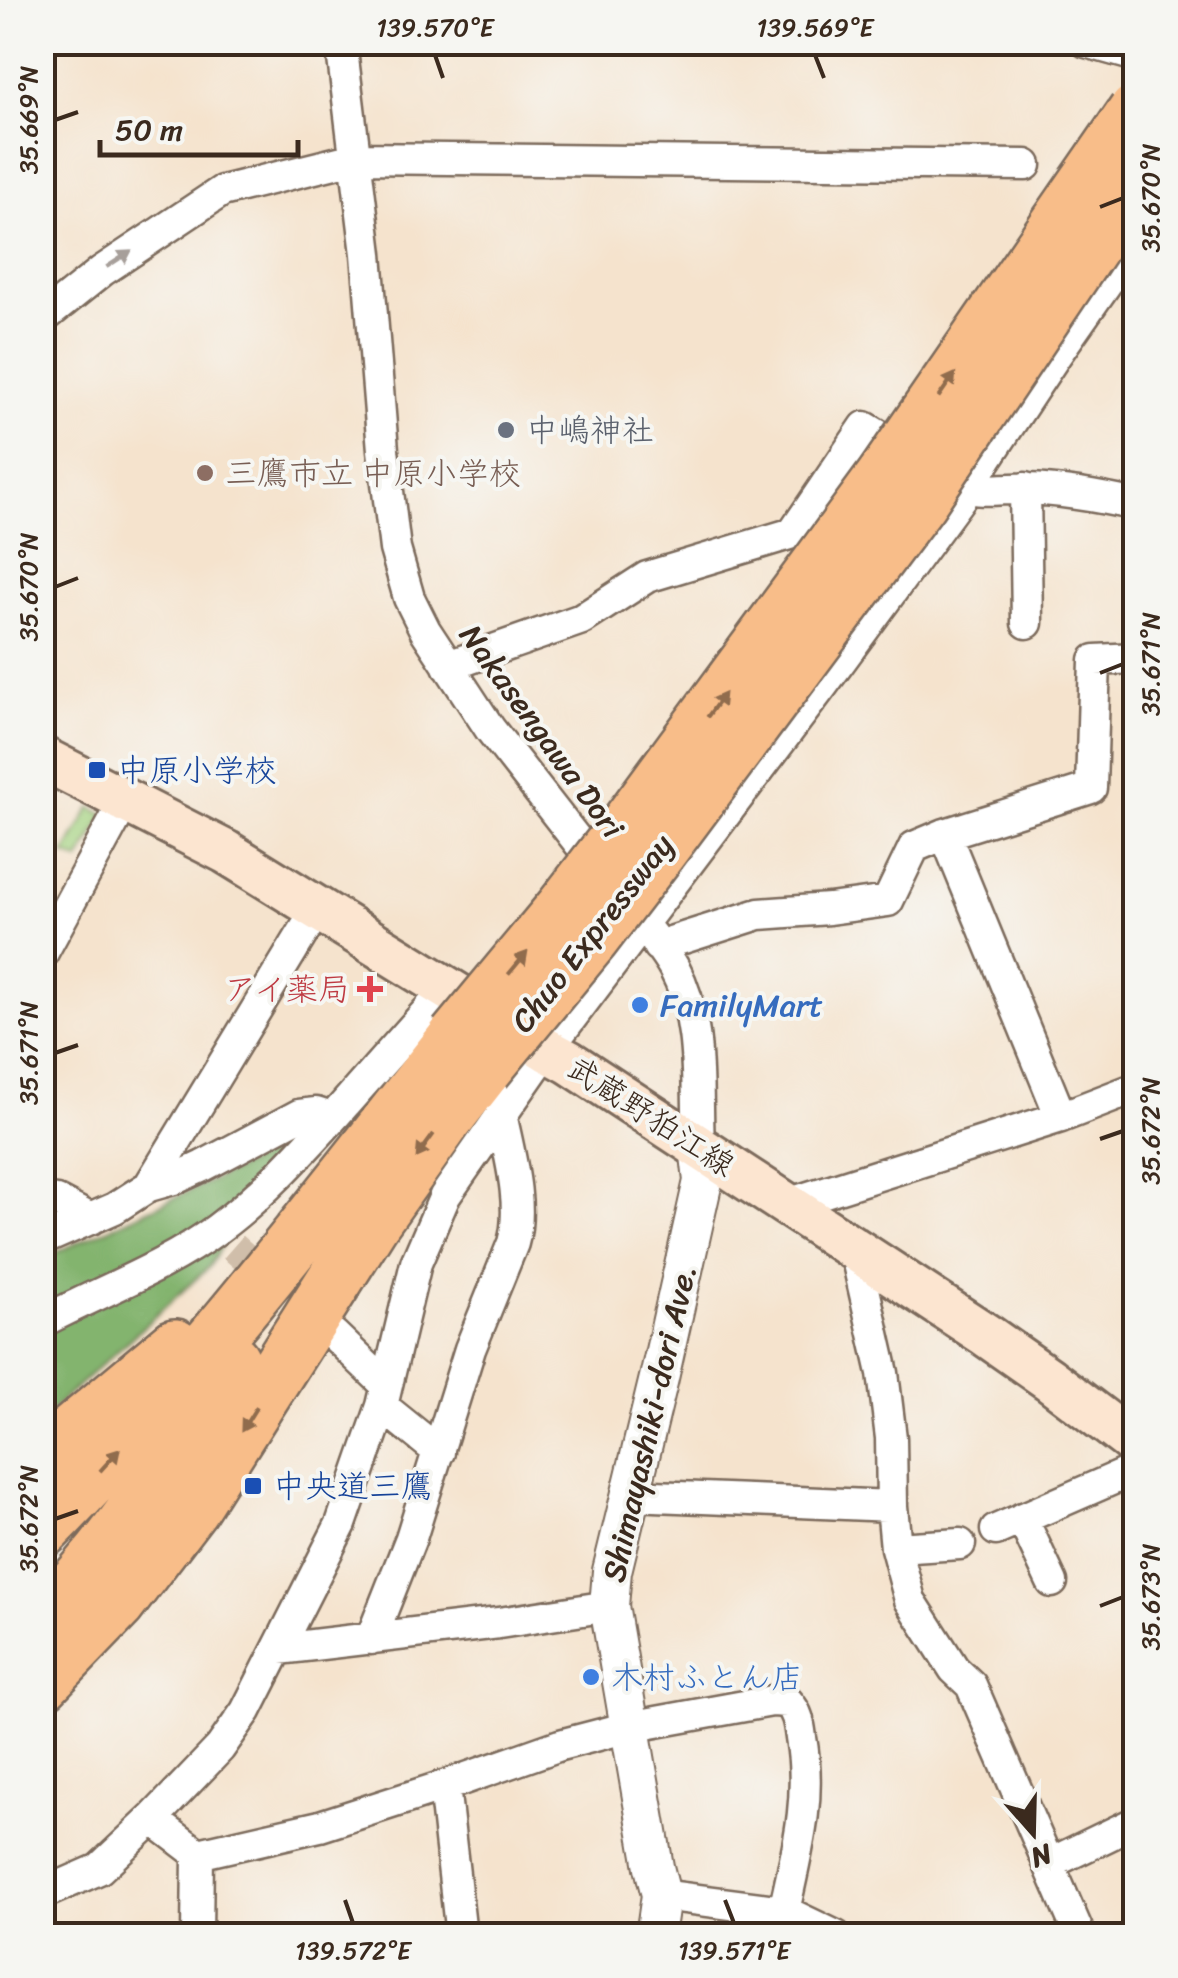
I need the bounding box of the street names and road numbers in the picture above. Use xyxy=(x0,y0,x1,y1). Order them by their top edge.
street label: Nakasengawa Dori xyxy=(444,612,640,852)
street label: Chuo Expressway xyxy=(496,821,689,1046)
street label: 武蔵野狛江線 xyxy=(555,1040,747,1193)
street label: Shimayashiki-dori Ave. xyxy=(585,1258,714,1588)

